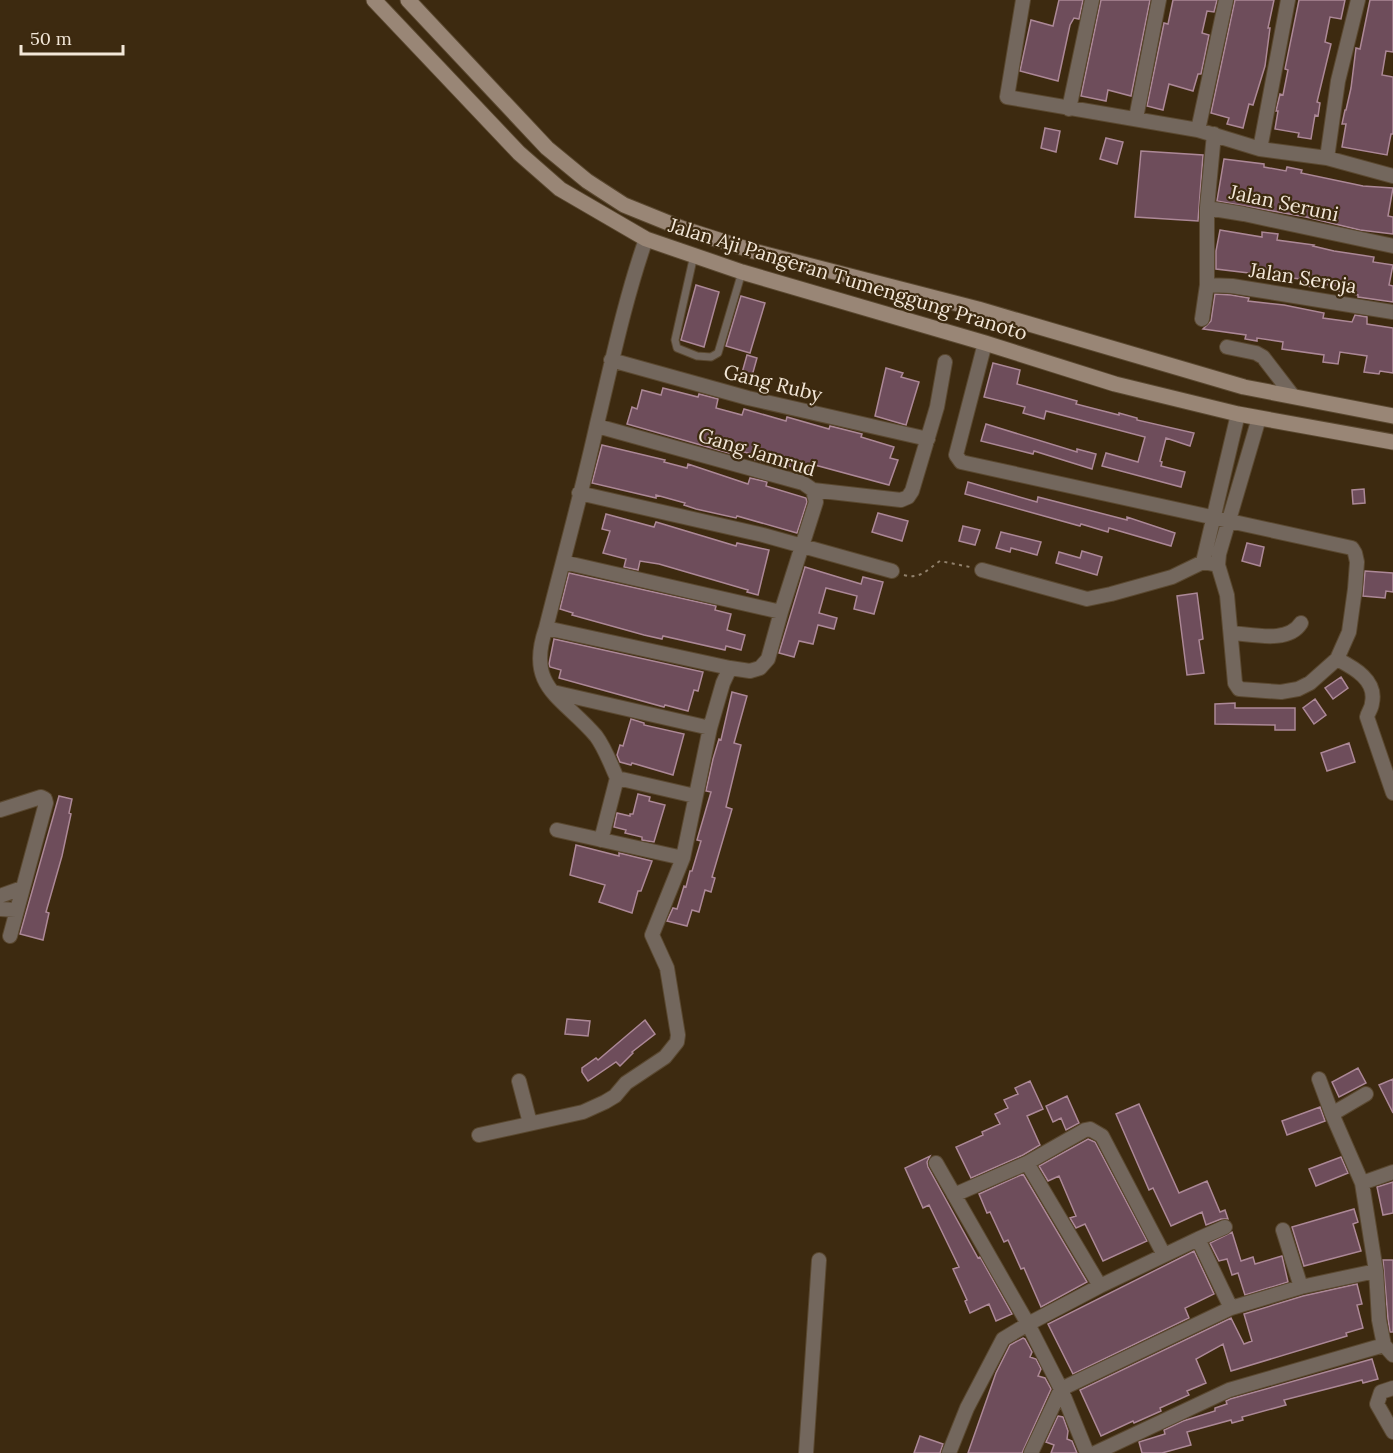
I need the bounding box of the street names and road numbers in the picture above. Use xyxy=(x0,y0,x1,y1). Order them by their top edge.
street label: Jalan Seruni xyxy=(1226,179,1341,226)
street label: Jalan Aji Pangeran Tumenggung Pranoto xyxy=(665,212,1031,345)
street label: Jalan Seroja xyxy=(1247,257,1359,298)
street label: Gang Ruby xyxy=(721,358,825,407)
street label: Gang Jamrud xyxy=(695,422,819,481)

